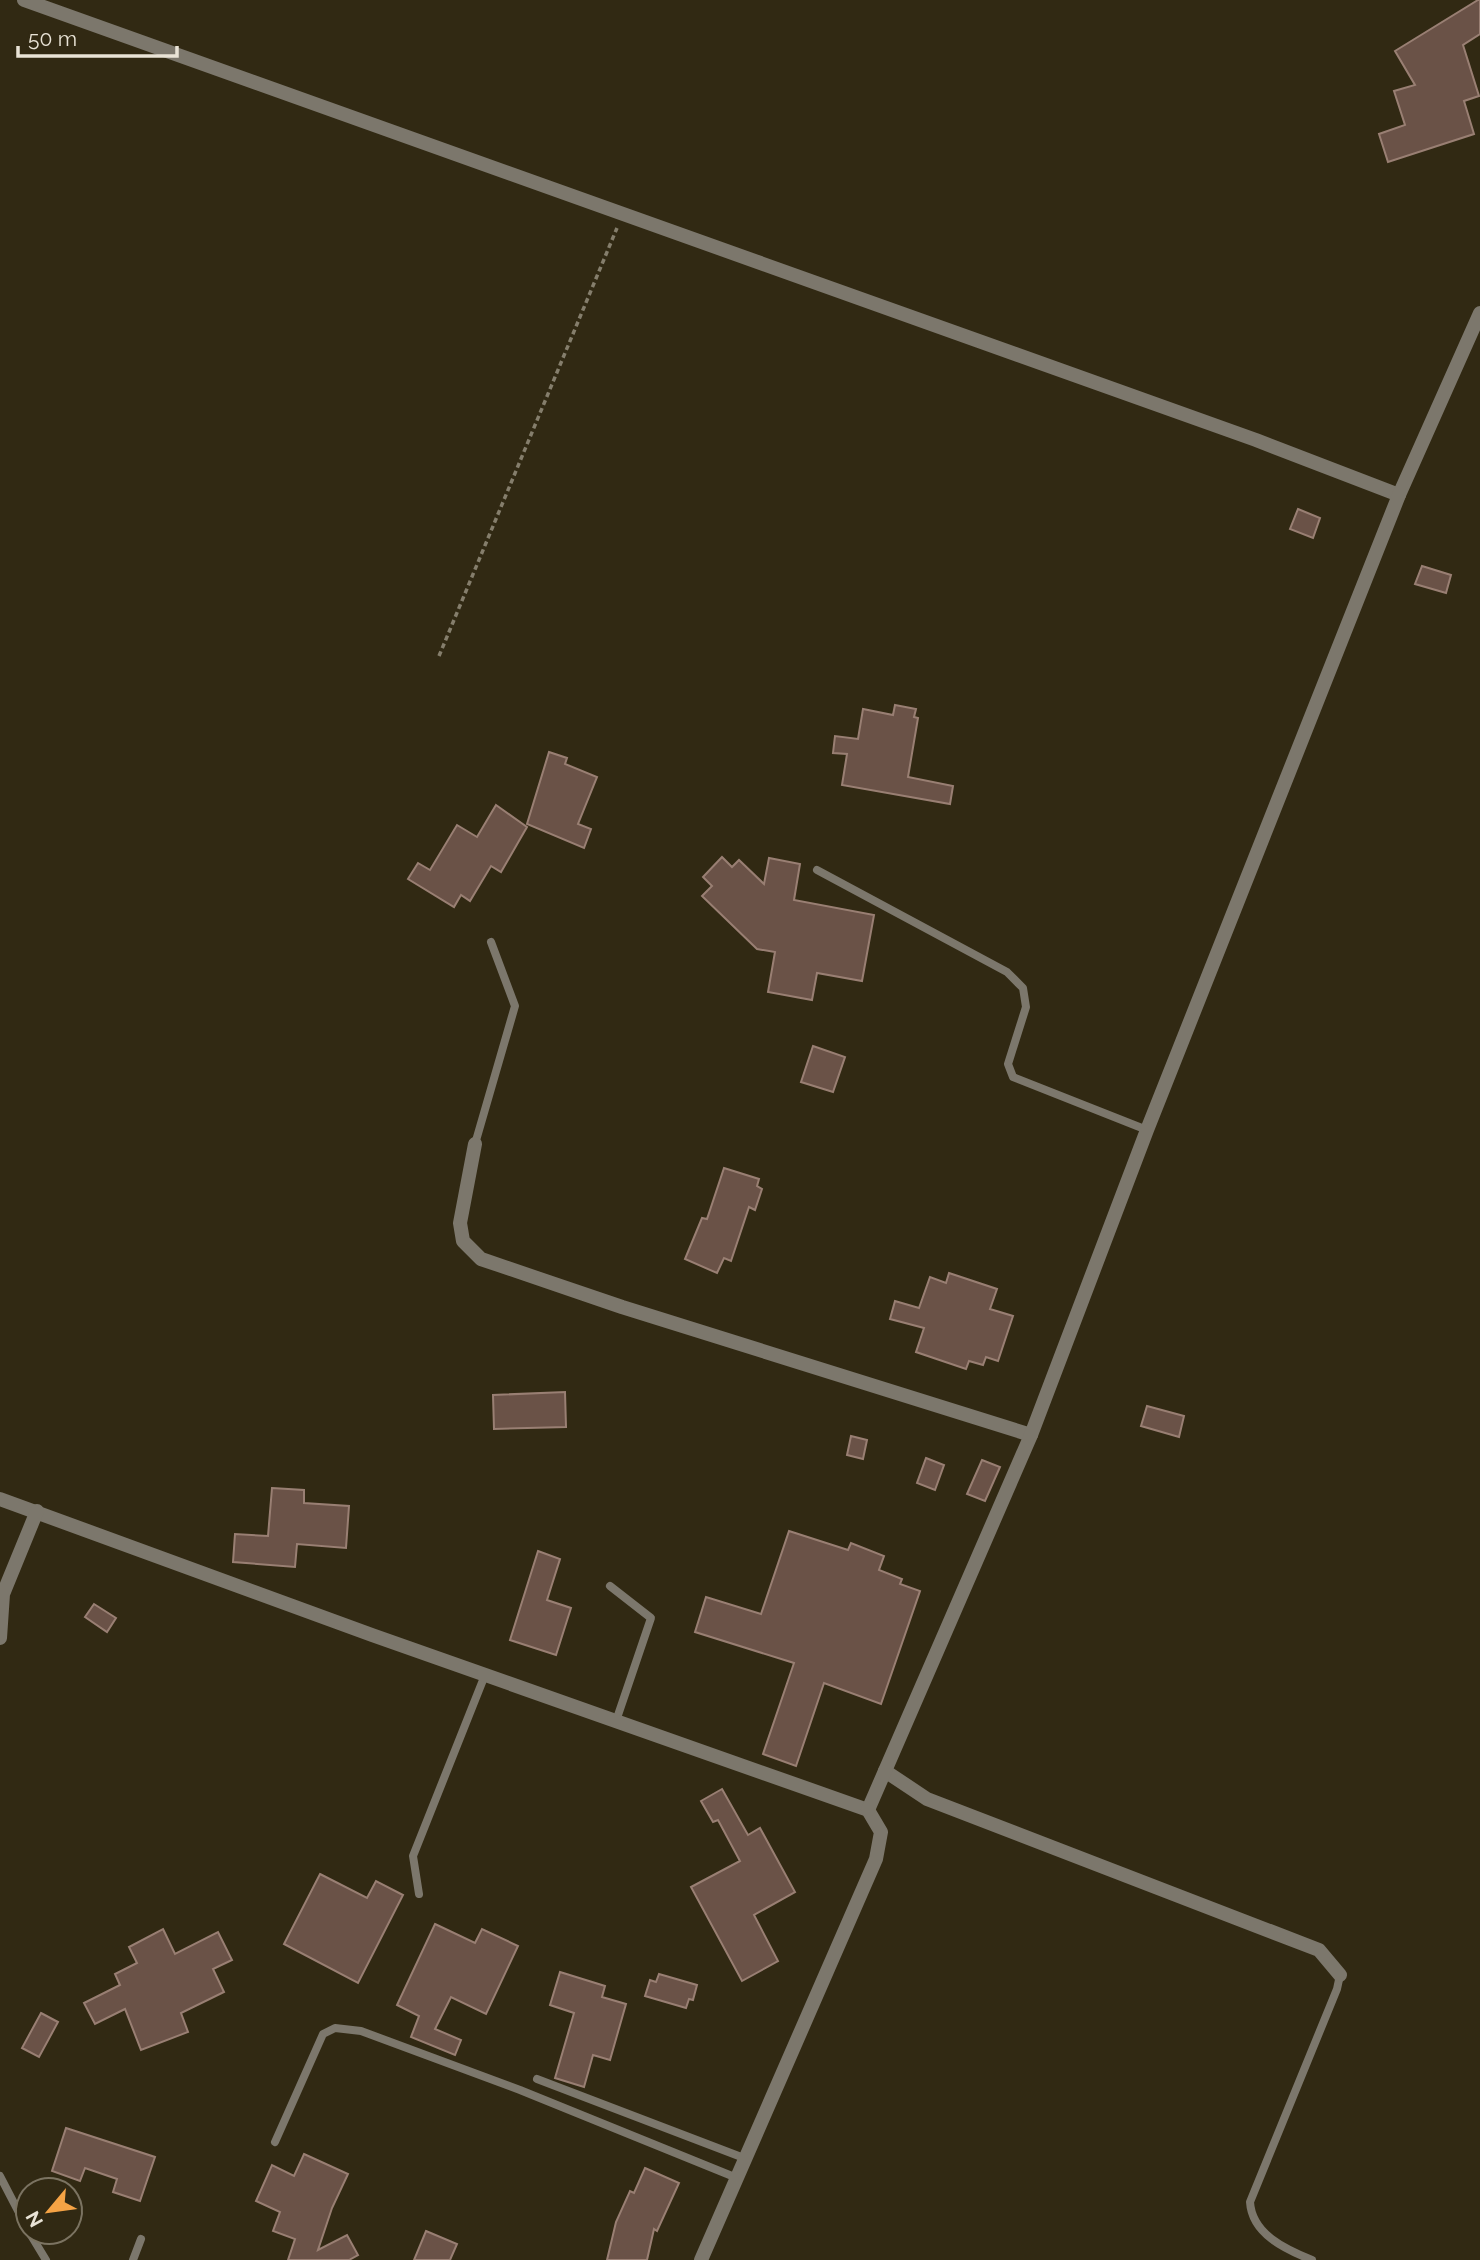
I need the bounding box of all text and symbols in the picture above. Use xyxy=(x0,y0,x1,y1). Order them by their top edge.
scale bar xyxy=(18,14,177,58)
text: 50 m xyxy=(28,26,77,51)
north arrow xyxy=(14,2176,84,2246)
text: N xyxy=(21,2208,47,2231)

